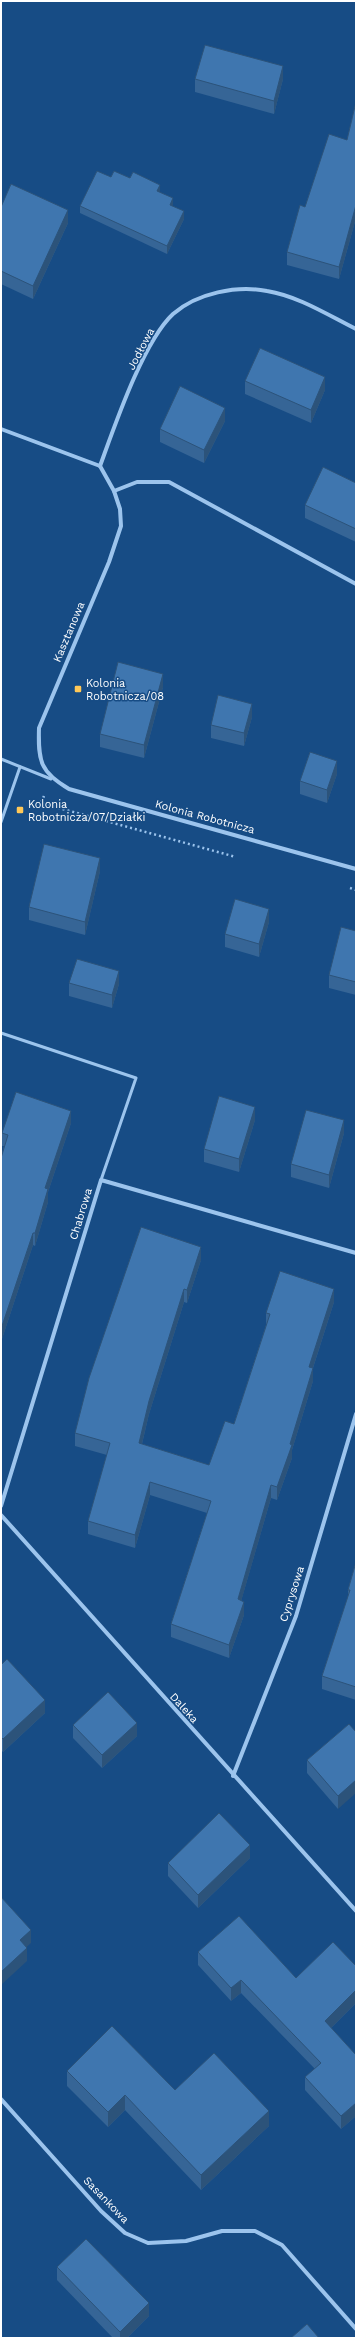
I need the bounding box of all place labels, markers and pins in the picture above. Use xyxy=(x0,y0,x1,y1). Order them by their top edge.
place label: Kolonia Robotnicza/08 xyxy=(86,677,164,703)
marker: Kolonia Robotnicza/08 xyxy=(73,684,83,694)
place label: Kolonia Robotnicza/07/Działki xyxy=(28,798,146,824)
marker: Kolonia Robotnicza/07/Działki xyxy=(15,805,25,815)

